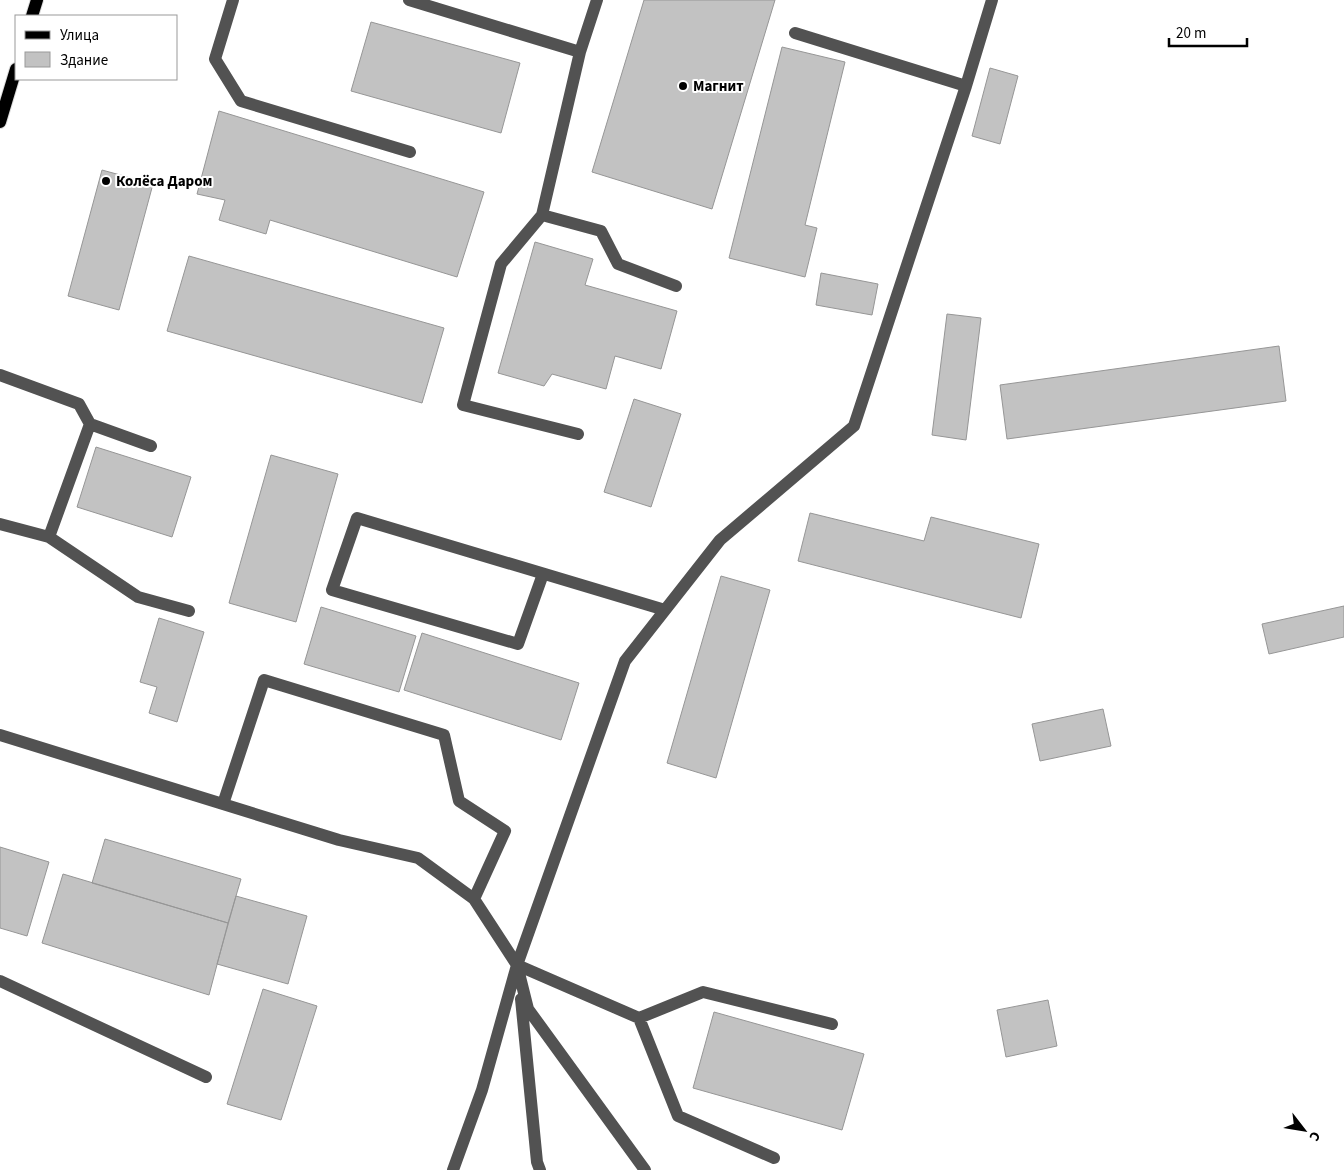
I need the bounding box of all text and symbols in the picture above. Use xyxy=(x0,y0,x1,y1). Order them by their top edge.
legend xyxy=(15,15,178,80)
scale bar xyxy=(1169,15,1246,47)
text: 20 m xyxy=(1176,23,1206,44)
text: Улица xyxy=(60,25,99,46)
text: Здание xyxy=(60,50,108,71)
place label: Магнит xyxy=(693,76,744,97)
marker: Магнит xyxy=(677,80,689,92)
place label: Колёса Даром xyxy=(116,171,212,192)
marker: Колёса Даром xyxy=(100,175,112,187)
north arrow xyxy=(1279,1105,1329,1155)
text: С xyxy=(1304,1128,1325,1145)

